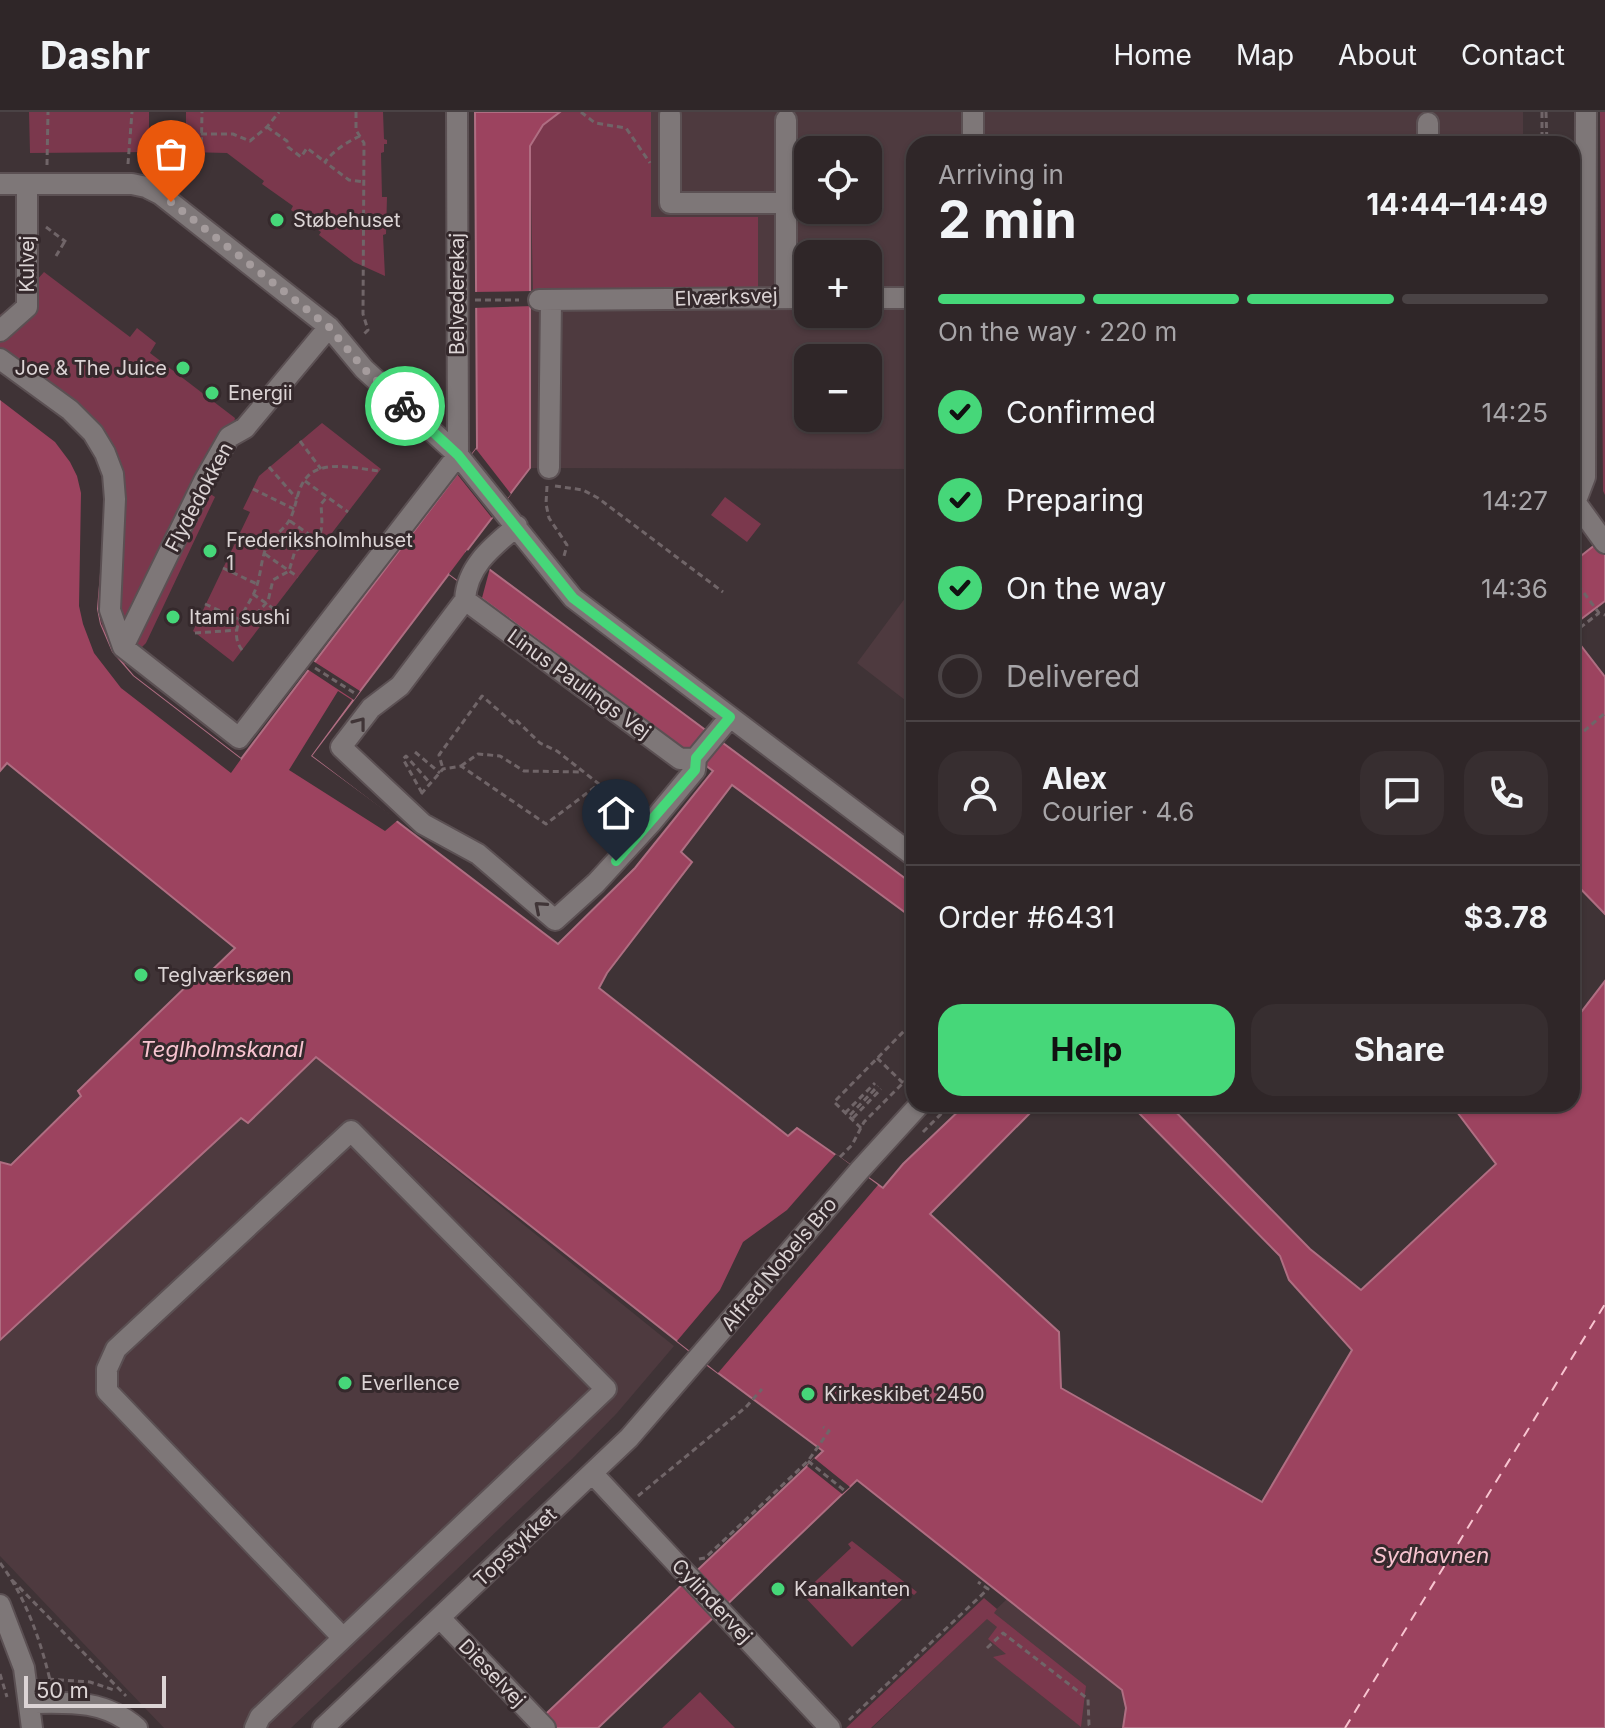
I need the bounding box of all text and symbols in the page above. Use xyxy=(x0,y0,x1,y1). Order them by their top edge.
text: Dashr xyxy=(40,32,150,78)
text: Home xyxy=(1113,38,1192,72)
text: Map xyxy=(1236,38,1294,72)
text: About xyxy=(1338,38,1417,72)
text: Contact xyxy=(1461,38,1565,72)
pin xyxy=(137,120,205,202)
icon: bag xyxy=(149,132,193,176)
map controls xyxy=(794,136,882,432)
button: locate xyxy=(794,136,882,224)
text: Arriving in xyxy=(938,159,1064,190)
text: 14:44–14:49 xyxy=(1366,186,1548,222)
text: 2 min xyxy=(938,188,1077,251)
place label: Støbehuset xyxy=(293,208,401,232)
marker: Støbehuset xyxy=(268,211,286,229)
street label: Belvederekaj xyxy=(445,233,469,355)
street label: Kulvej xyxy=(15,236,39,292)
button: + xyxy=(794,240,882,328)
street label: Elværksvej xyxy=(674,283,778,311)
text: On the way · 220 m xyxy=(938,316,1177,347)
button: − xyxy=(794,344,882,432)
place label: Joe & The Juice xyxy=(15,356,167,380)
marker: Joe & The Juice xyxy=(174,359,192,377)
courier xyxy=(365,366,445,446)
place label: Energii xyxy=(228,381,293,405)
marker: Energii xyxy=(203,384,221,402)
icon: bike xyxy=(383,384,427,428)
icon: check xyxy=(938,390,982,434)
text: Confirmed xyxy=(1006,394,1156,430)
text: 14:25 xyxy=(1481,397,1548,428)
street label: Flydedokken xyxy=(160,438,238,556)
icon: check xyxy=(938,478,982,522)
text: Preparing xyxy=(1006,482,1144,518)
text: 14:27 xyxy=(1483,485,1548,516)
place label: Frederiksholmhuset 1 xyxy=(226,528,413,575)
marker: Frederiksholmhuset 1 xyxy=(201,542,219,560)
icon: check xyxy=(938,566,982,610)
text: On the way xyxy=(1006,570,1166,606)
text: 14:36 xyxy=(1481,573,1548,604)
place label: Itami sushi xyxy=(189,605,290,629)
marker: Itami sushi xyxy=(164,608,182,626)
street label: Linus Paulings Vej xyxy=(503,624,655,744)
text: Delivered xyxy=(1006,658,1140,694)
one-way arrow xyxy=(350,717,364,732)
button: person xyxy=(938,751,1022,835)
button: chat xyxy=(1360,751,1444,835)
button: phone xyxy=(1464,751,1548,835)
text: Alex xyxy=(1042,760,1107,796)
pin xyxy=(582,779,650,861)
icon: home xyxy=(594,791,638,835)
text: Courier · 4.6 xyxy=(1042,796,1194,827)
text: Order #6431 xyxy=(938,899,1115,935)
text: $3.78 xyxy=(1464,899,1548,935)
one-way arrow xyxy=(535,902,549,917)
place label: Teglværksøen xyxy=(157,963,292,987)
marker: Teglværksøen xyxy=(132,966,150,984)
button: Help xyxy=(938,1004,1235,1096)
button: Share xyxy=(1251,1004,1548,1096)
water label: Teglholmskanal xyxy=(140,1036,304,1062)
street label: Alfred Nobels Bro xyxy=(716,1192,842,1336)
place label: Everllence xyxy=(361,1371,460,1395)
marker: Everllence xyxy=(336,1374,354,1392)
place label: Kirkeskibet 2450 xyxy=(824,1382,985,1406)
marker: Kirkeskibet 2450 xyxy=(799,1385,817,1403)
street label: Topstykket xyxy=(469,1502,562,1591)
water label: Sydhavnen xyxy=(1373,1542,1489,1568)
street label: Cylindervej xyxy=(667,1554,757,1648)
place label: Kanalkanten xyxy=(794,1577,910,1601)
marker: Kanalkanten xyxy=(769,1580,787,1598)
street label: Dieselvej xyxy=(454,1634,530,1712)
scale bar xyxy=(24,1672,166,1708)
text: 50 m xyxy=(36,1677,89,1703)

